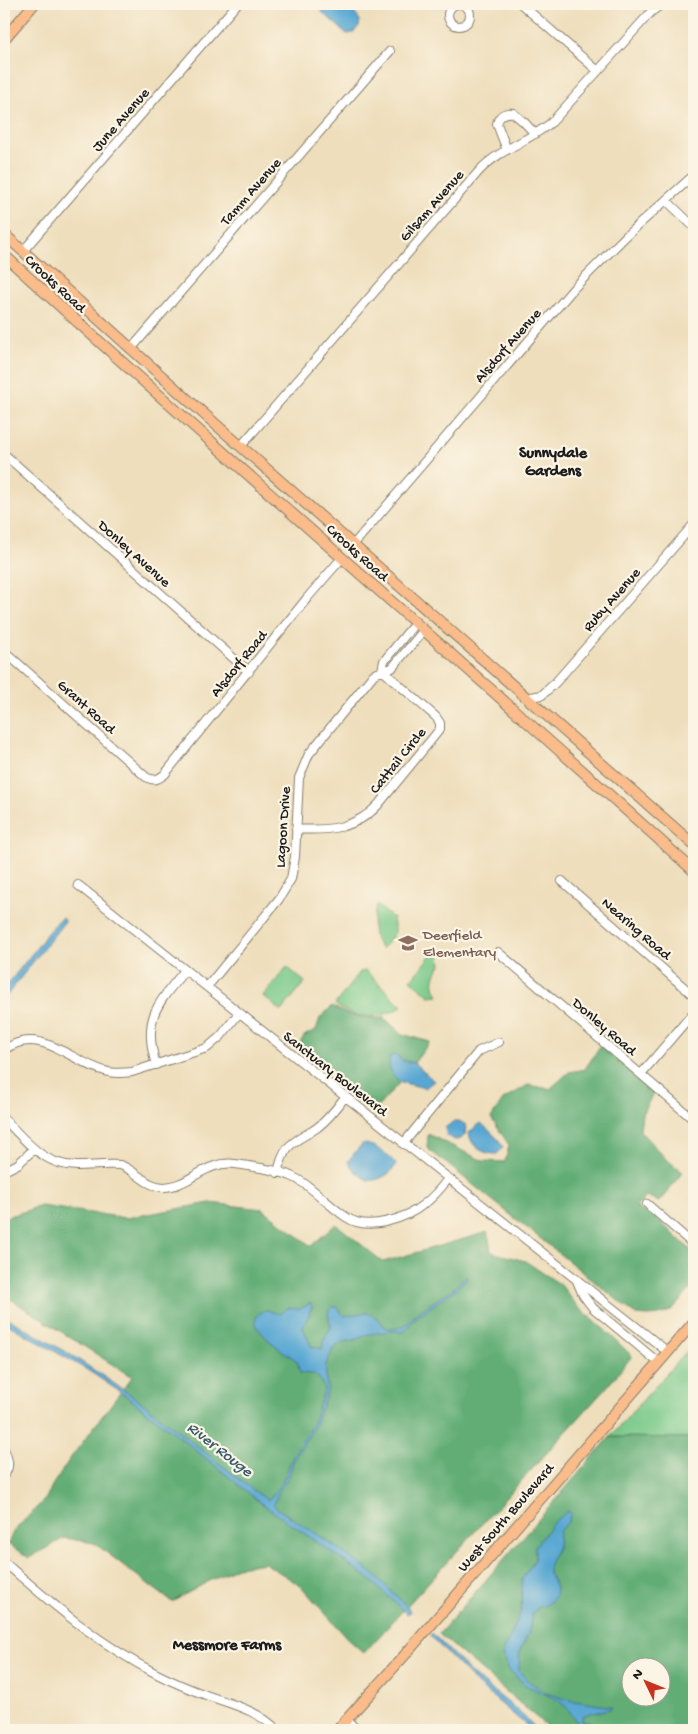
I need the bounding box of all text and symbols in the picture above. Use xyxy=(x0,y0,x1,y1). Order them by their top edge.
street label: June Avenue xyxy=(89,85,154,156)
street label: Tamm Avenue xyxy=(216,154,286,231)
street label: Gilsam Avenue xyxy=(396,167,469,246)
street label: Crooks Road xyxy=(20,251,90,318)
street label: Alsdorf Avenue xyxy=(471,305,546,387)
district label: Sunnydale Gardens xyxy=(519,445,588,482)
street label: Donley Avenue xyxy=(93,516,174,592)
street label: Crooks Road xyxy=(322,521,392,587)
street label: Ruby Avenue xyxy=(580,564,645,636)
street label: Alsdorf Road xyxy=(207,626,273,701)
street label: Grant Road xyxy=(53,676,120,739)
street label: Cattail Circle xyxy=(366,724,431,798)
street label: Lagoon Drive xyxy=(272,786,296,868)
street label: Nearing Road xyxy=(597,894,675,965)
place label: Deerfield Elementary xyxy=(422,927,497,962)
school or university icon: Deerfield Elementary xyxy=(397,932,419,954)
street label: Donley Road xyxy=(567,994,640,1061)
street label: Sanctuary Boulevard xyxy=(279,1028,392,1122)
water label: River Rouge xyxy=(182,1419,256,1483)
street label: West South Boulevard xyxy=(455,1460,559,1576)
district label: Messmore Farms xyxy=(173,1637,282,1656)
north arrow xyxy=(620,1656,670,1706)
text: N xyxy=(629,1666,648,1684)

